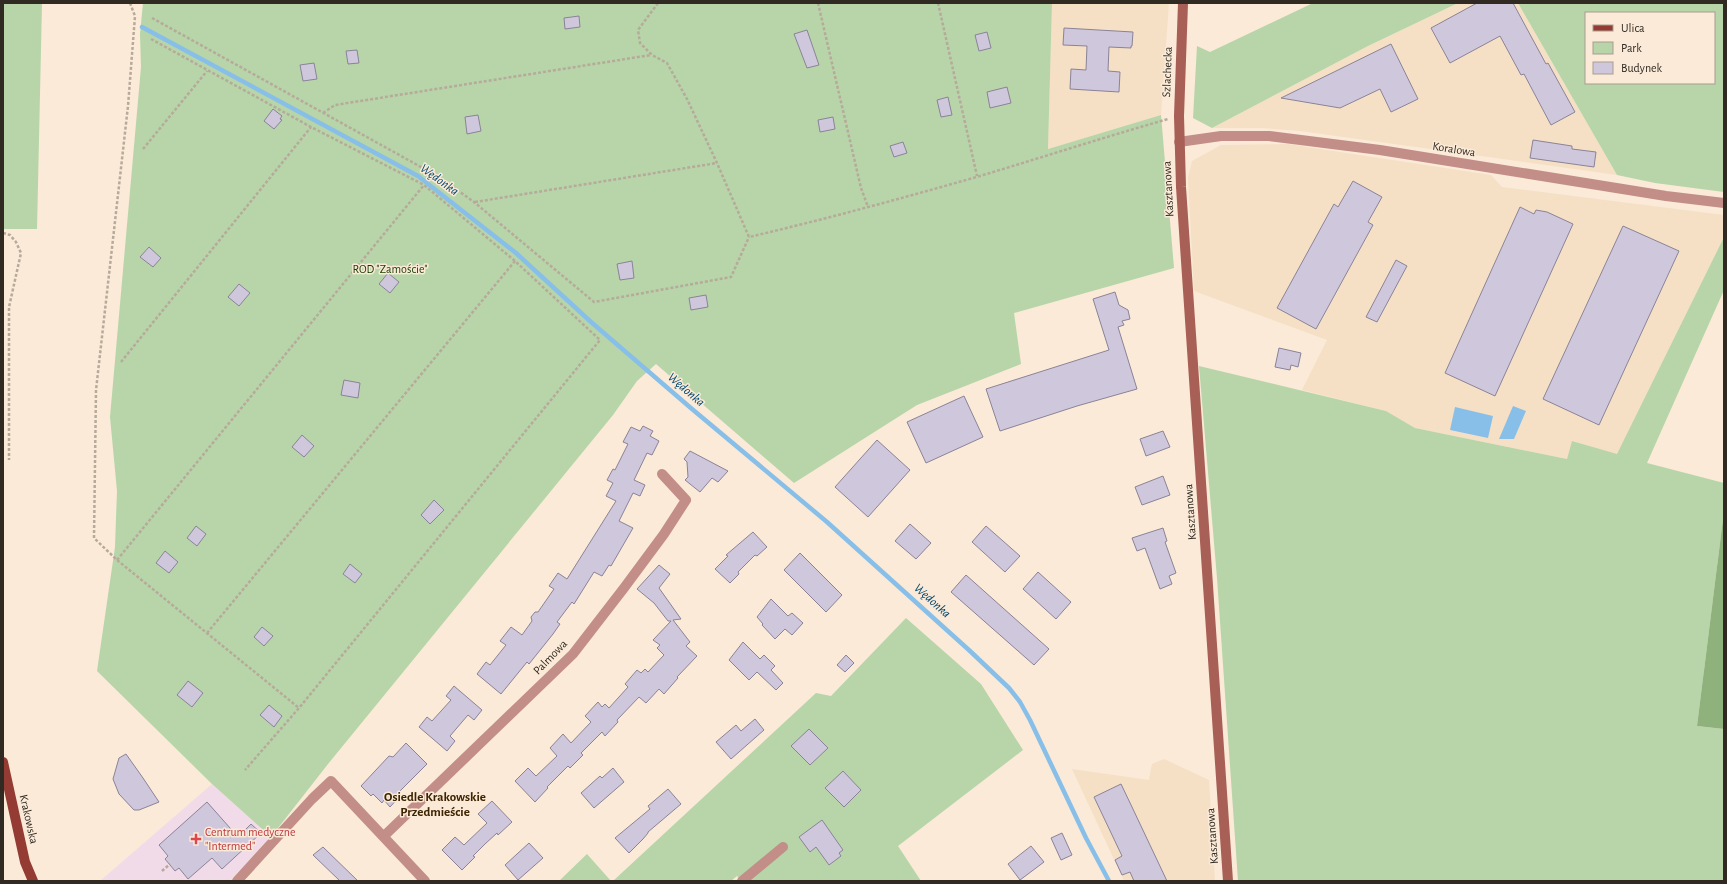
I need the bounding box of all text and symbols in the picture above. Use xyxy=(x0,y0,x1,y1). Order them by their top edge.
legend xyxy=(1585,12,1715,84)
text: Ulica xyxy=(1621,22,1645,34)
text: Park xyxy=(1621,42,1642,54)
street label: Szlachecka xyxy=(1160,46,1174,98)
text: Budynek xyxy=(1621,62,1663,75)
street label: Koralowa xyxy=(1432,140,1477,158)
street label: Kasztanowa xyxy=(1161,160,1175,217)
water label: Wędonka xyxy=(417,162,461,198)
park label: ROD "Zamoście" xyxy=(352,263,428,275)
water label: Wędonka xyxy=(665,371,707,410)
street label: Kasztanowa xyxy=(1182,483,1198,540)
water label: Wędonka xyxy=(911,581,953,621)
street label: Palmowa xyxy=(531,637,570,677)
district label: Osiedle Krakowskie Przedmieście xyxy=(384,791,486,819)
street label: Krakowska xyxy=(18,793,41,845)
street label: Kasztanowa xyxy=(1204,807,1220,864)
place label: Centrum medyczne "Intermed" xyxy=(205,826,296,852)
marker: Centrum medyczne "Intermed" xyxy=(190,833,202,845)

